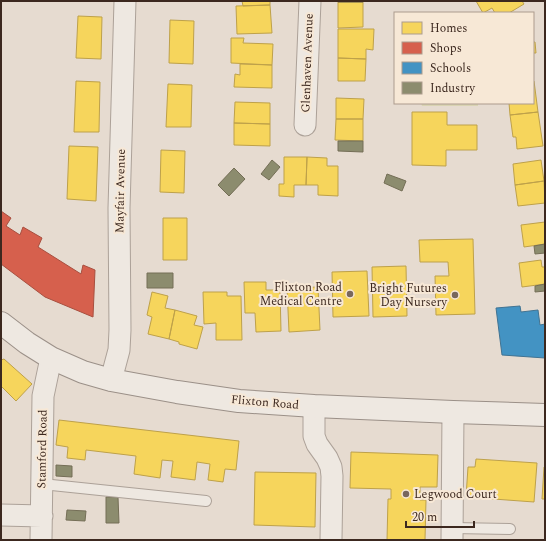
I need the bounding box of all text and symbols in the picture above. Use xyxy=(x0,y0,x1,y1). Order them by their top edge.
legend xyxy=(394,12,534,104)
street label: Glenhaven Avenue xyxy=(296,13,319,113)
text: Homes xyxy=(430,19,468,38)
text: Shops xyxy=(430,39,462,58)
text: Schools xyxy=(430,59,471,78)
text: Industry xyxy=(430,79,476,98)
street label: Mayfair Avenue xyxy=(110,149,131,233)
place label: Flixton Road Medical Centre xyxy=(260,278,342,311)
place label: Bright Futures Day Nursery xyxy=(369,279,448,312)
marker: Flixton Road Medical Centre xyxy=(345,289,355,299)
marker: Bright Futures Day Nursery xyxy=(450,290,460,300)
street label: Flixton Road xyxy=(230,390,300,415)
street label: Stamford Road xyxy=(32,409,53,489)
place label: Legwood Court xyxy=(414,485,497,504)
marker: Legwood Court xyxy=(401,489,411,499)
scale bar xyxy=(406,503,474,529)
text: 20 m xyxy=(412,508,437,527)

